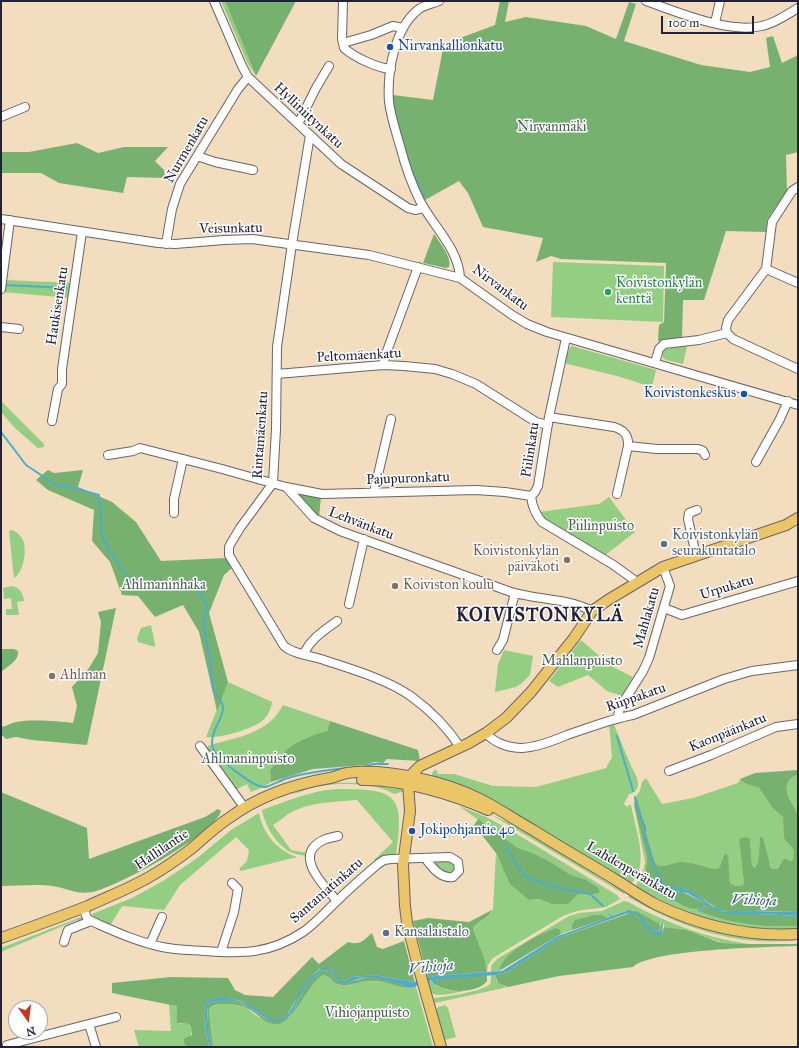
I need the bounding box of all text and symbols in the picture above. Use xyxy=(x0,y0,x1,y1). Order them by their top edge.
scale bar xyxy=(663,8,756,34)
text: 100 m xyxy=(668,16,699,30)
place label: Nirvankallionkatu xyxy=(398,39,503,55)
marker: Nirvankallionkatu xyxy=(385,42,395,52)
street label: Hylliniitynkatu xyxy=(270,80,346,152)
street label: Nurmenkatu xyxy=(161,114,213,186)
park label: Nirvanmäki xyxy=(517,120,587,136)
street label: Veisunkatu xyxy=(199,220,263,238)
street label: Nirvankatu xyxy=(469,261,531,315)
street label: Haukisenkatu xyxy=(44,266,72,346)
place label: Koivistonkylän kenttä xyxy=(616,276,702,308)
marker: Koivistonkylän kenttä xyxy=(603,287,613,297)
street label: Peltomäenkatu xyxy=(316,345,402,367)
place label: Koivistonkeskus xyxy=(644,386,736,402)
marker: Koivistonkeskus xyxy=(739,389,749,399)
street label: Rintamäenkatu xyxy=(250,391,272,479)
street label: Piilinkatu xyxy=(518,421,544,479)
street label: Pajupuronkatu xyxy=(366,469,450,489)
street label: Lehvänkatu xyxy=(326,504,396,544)
park label: Piilinpuisto xyxy=(568,519,634,535)
place label: Koivistonkylän seurakuntatalo xyxy=(672,528,758,560)
marker: Koivistonkylän seurakuntatalo xyxy=(659,539,669,549)
place label: Koivistonkylän päiväkoti xyxy=(473,544,559,576)
marker: Koivistonkylän päiväkoti xyxy=(562,555,572,565)
street label: Urpukatu xyxy=(698,572,756,604)
park label: Ahlmaninhaka xyxy=(122,578,206,594)
place label: Koiviston koulu xyxy=(403,578,494,594)
marker: Koiviston koulu xyxy=(390,581,400,591)
street label: Mahlakatu xyxy=(630,586,664,650)
district label: KOIVISTONKYLÄ xyxy=(456,606,624,628)
park label: Mahlanpuisto xyxy=(542,654,622,670)
place label: Ahlman xyxy=(60,668,106,684)
marker: Ahlman xyxy=(47,671,57,681)
street label: Riippakatu xyxy=(604,680,668,716)
street label: Kaonpäänkatu xyxy=(687,710,769,756)
park label: Ahlmaninpuisto xyxy=(201,752,295,768)
place label: Jokipohjantie 40 xyxy=(420,823,515,839)
street label: Hallilantie xyxy=(132,826,192,874)
marker: Jokipohjantie 40 xyxy=(407,826,417,836)
street label: Lahdenperänkatu xyxy=(583,839,679,903)
street label: Santamatinkatu xyxy=(287,855,367,927)
water label: Vihioja xyxy=(731,891,777,911)
place label: Kansalaistalo xyxy=(394,925,469,941)
marker: Kansalaistalo xyxy=(381,928,391,938)
water label: Vihioja xyxy=(407,957,455,979)
north arrow xyxy=(8,1000,48,1040)
park label: Vihiojanpuisto xyxy=(325,1006,409,1022)
text: N xyxy=(25,1024,37,1039)

